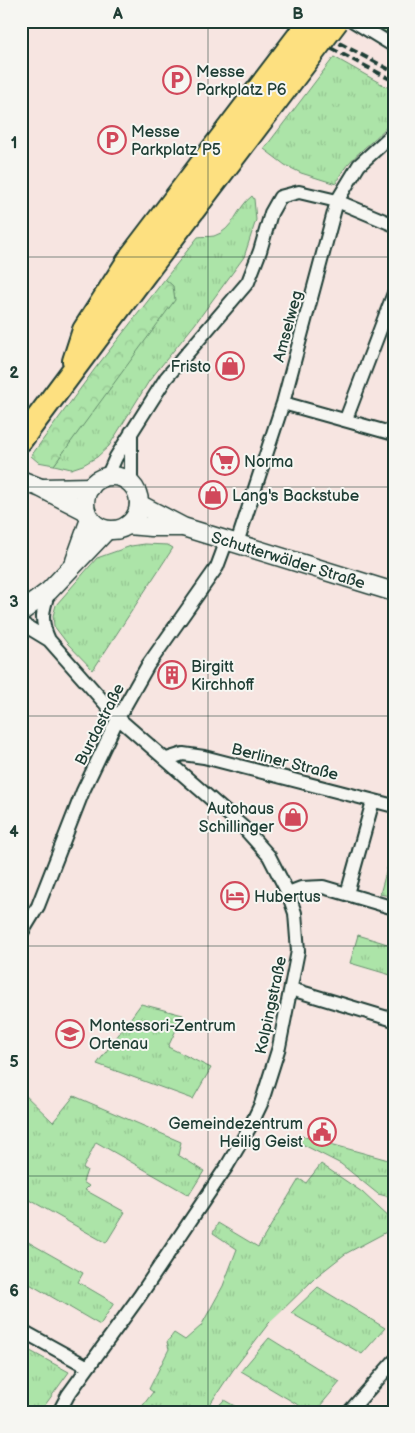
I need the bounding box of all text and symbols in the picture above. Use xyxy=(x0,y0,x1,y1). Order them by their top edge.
text: A xyxy=(112,5,123,24)
text: B xyxy=(292,5,304,24)
place label: Messe Parkplatz P6 xyxy=(196,63,287,100)
parking icon: Messe Parkplatz P6 xyxy=(162,65,192,95)
place label: Messe Parkplatz P5 xyxy=(131,123,221,160)
parking icon: Messe Parkplatz P5 xyxy=(97,125,127,155)
text: 1 xyxy=(11,134,17,153)
street label: Amselweg xyxy=(270,289,307,364)
shop icon: Fristo xyxy=(215,351,245,381)
place label: Fristo xyxy=(171,358,211,377)
text: 2 xyxy=(9,364,19,383)
supermarket icon: Norma xyxy=(210,446,240,476)
place label: Norma xyxy=(244,453,293,472)
shop icon: Lang's Backstube xyxy=(198,480,228,510)
place label: Lang's Backstube xyxy=(232,487,360,506)
street label: Schutterwälder Straße xyxy=(209,528,368,594)
text: 3 xyxy=(9,593,19,612)
place label: Birgitt Kirchhoff xyxy=(191,658,255,695)
building icon: Birgitt Kirchhoff xyxy=(157,660,187,690)
street label: Burdastraße xyxy=(72,680,129,769)
street label: Berliner Straße xyxy=(229,740,340,785)
place label: Autohaus Schillinger xyxy=(199,800,274,837)
shop icon: Autohaus Schillinger xyxy=(278,802,308,832)
text: 4 xyxy=(9,823,19,842)
hotel icon: Hubertus xyxy=(220,881,250,911)
place label: Hubertus xyxy=(254,888,321,907)
street label: Kolpingstraße xyxy=(252,954,291,1056)
place label: Montessori-Zentrum Ortenau xyxy=(89,1017,236,1054)
school or university icon: Montessori-Zentrum Ortenau xyxy=(55,1019,85,1049)
text: 5 xyxy=(9,1053,19,1072)
place label: Gemeindezentrum Heilig Geist xyxy=(169,1115,303,1152)
public building icon: Gemeindezentrum Heilig Geist xyxy=(307,1117,337,1147)
text: 6 xyxy=(9,1282,19,1301)

